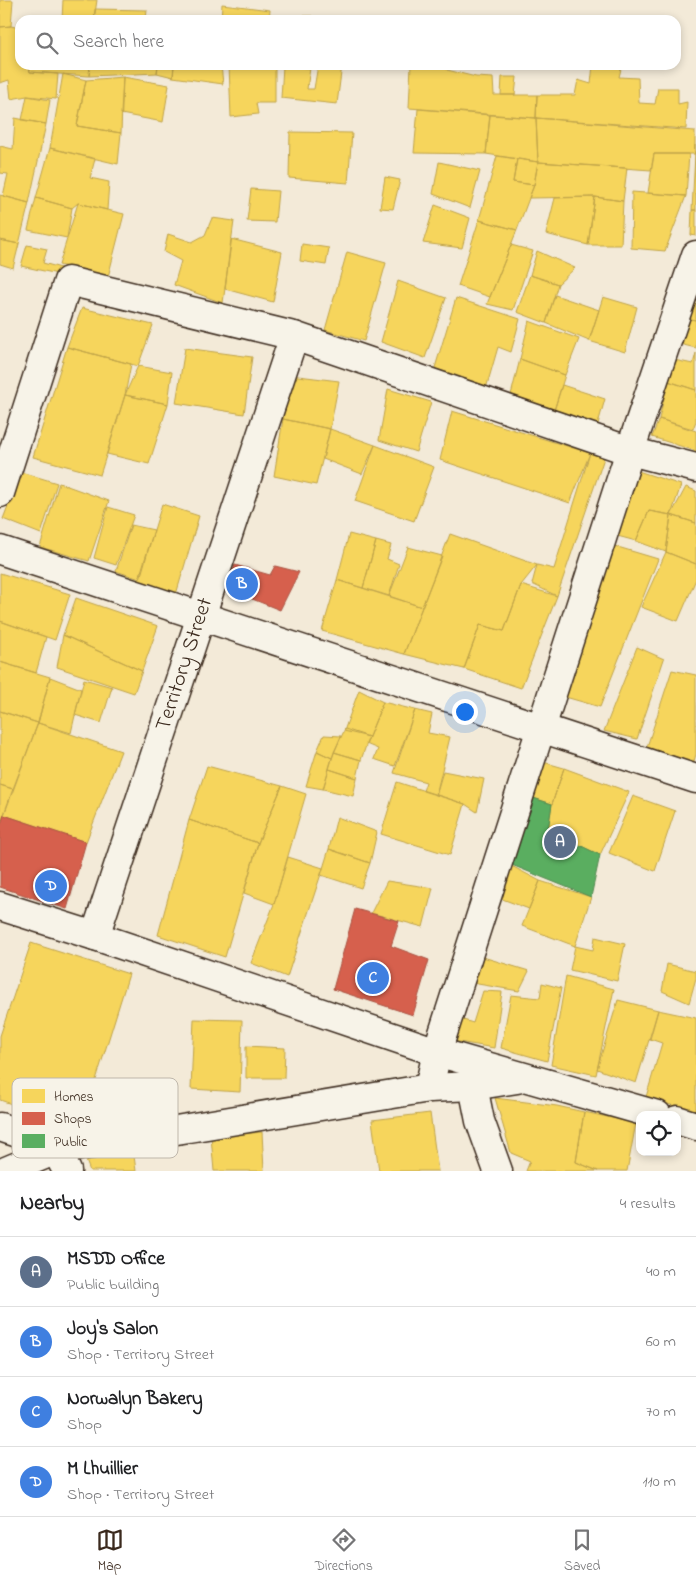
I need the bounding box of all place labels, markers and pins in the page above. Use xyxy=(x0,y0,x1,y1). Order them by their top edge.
pin: B xyxy=(226,565,258,603)
pin: A xyxy=(544,823,576,861)
pin: D xyxy=(35,867,67,905)
pin: C xyxy=(357,959,389,997)

